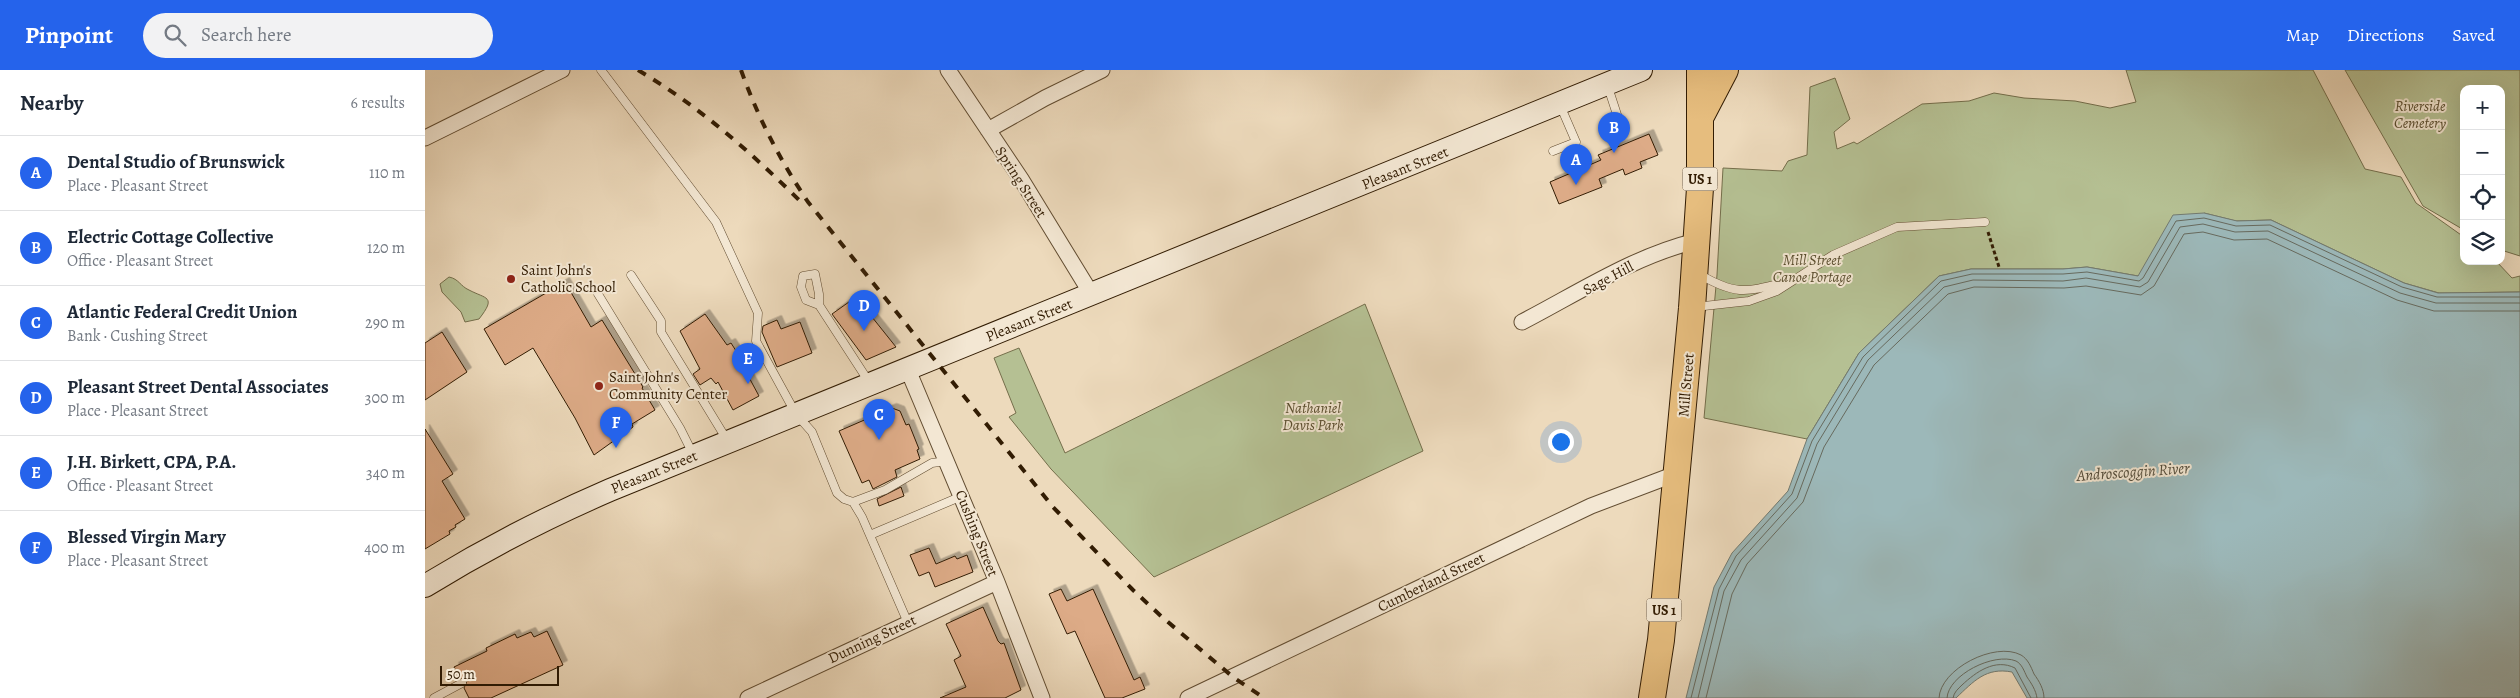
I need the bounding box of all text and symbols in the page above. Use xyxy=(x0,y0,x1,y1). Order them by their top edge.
search box xyxy=(143,13,493,58)
text: Pinpoint xyxy=(25,19,113,51)
icon: search xyxy=(161,21,189,49)
text: Search here xyxy=(201,22,291,48)
text: Map xyxy=(2286,23,2319,47)
text: Directions xyxy=(2347,23,2424,47)
text: Saved xyxy=(2452,23,2495,47)
map controls xyxy=(2460,85,2505,265)
button: + xyxy=(2460,85,2505,130)
text: Nearby xyxy=(20,89,83,117)
text: 6 results xyxy=(351,92,405,114)
park label: Riverside Cemetery xyxy=(2394,96,2446,133)
pin: B xyxy=(1598,112,1630,153)
button: − xyxy=(2460,130,2505,175)
street label: Spring Street xyxy=(990,142,1052,222)
street label: Pleasant Street xyxy=(1359,142,1451,194)
pin: A xyxy=(1560,144,1592,185)
text: Dental Studio of Brunswick xyxy=(67,149,285,175)
text: A xyxy=(31,162,41,184)
text: 110 m xyxy=(369,162,405,184)
road number: US 1 xyxy=(1683,168,1717,190)
text: Place · Pleasant Street xyxy=(67,175,208,197)
button: locate xyxy=(2460,175,2505,220)
button: layers xyxy=(2460,220,2505,265)
text: Electric Cottage Collective xyxy=(67,224,274,250)
text: B xyxy=(31,237,41,259)
text: 120 m xyxy=(367,237,405,259)
text: Office · Pleasant Street xyxy=(67,250,213,272)
park label: Mill Street Canoe Portage xyxy=(1773,250,1852,287)
street label: Sage Hill xyxy=(1579,256,1637,300)
place label: Saint John's Catholic School xyxy=(521,260,616,297)
marker: Saint John's Catholic School xyxy=(505,273,517,285)
pin: D xyxy=(848,290,880,331)
street label: Pleasant Street xyxy=(983,294,1075,346)
text: Atlantic Federal Credit Union xyxy=(67,299,298,325)
text: C xyxy=(31,312,41,334)
text: 290 m xyxy=(365,312,405,334)
text: Bank · Cushing Street xyxy=(67,325,208,347)
pin: E xyxy=(732,343,764,384)
street label: Mill Street xyxy=(1673,352,1699,418)
place label: Saint John's Community Center xyxy=(609,367,727,404)
text: Pleasant Street Dental Associates xyxy=(67,374,329,400)
marker: Saint John's Community Center xyxy=(593,380,605,392)
text: D xyxy=(30,387,42,409)
text: 300 m xyxy=(365,387,405,409)
park label: Nathaniel Davis Park xyxy=(1283,398,1344,435)
pin: C xyxy=(863,399,895,440)
text: Place · Pleasant Street xyxy=(67,400,208,422)
pin: F xyxy=(600,407,632,448)
your location xyxy=(1548,429,1574,455)
street label: Pleasant Street xyxy=(608,446,700,498)
text: J.H. Birkett, CPA, P.A. xyxy=(67,449,236,475)
water label: Androscoggin River xyxy=(2075,457,2191,487)
text: E xyxy=(31,462,41,484)
text: 340 m xyxy=(366,462,405,484)
text: Office · Pleasant Street xyxy=(67,475,213,497)
street label: Cushing Street xyxy=(951,487,1003,579)
text: Blessed Virgin Mary xyxy=(67,524,226,550)
text: F xyxy=(32,537,40,559)
text: 400 m xyxy=(364,537,405,559)
street label: Cumberland Street xyxy=(1374,547,1488,617)
text: Place · Pleasant Street xyxy=(67,550,208,572)
road number: US 1 xyxy=(1647,598,1681,622)
street label: Dunning Street xyxy=(825,610,919,668)
scale bar xyxy=(440,663,559,686)
text: 50 m xyxy=(447,665,475,684)

